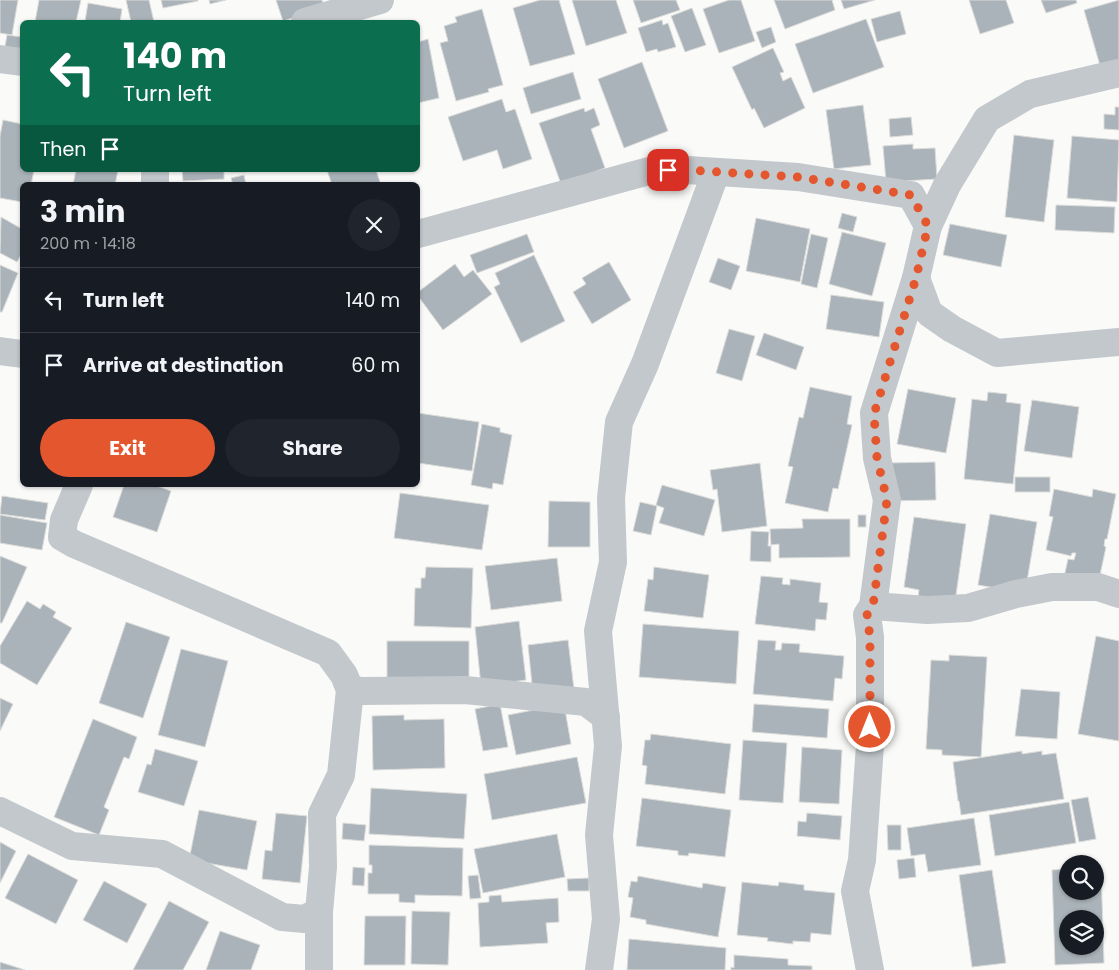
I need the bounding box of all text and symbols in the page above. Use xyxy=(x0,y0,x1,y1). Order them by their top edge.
text: 140 m xyxy=(123,31,227,80)
icon: left xyxy=(40,40,105,105)
text: Turn left xyxy=(123,78,211,109)
icon: arrive xyxy=(96,135,124,163)
text: Then xyxy=(40,136,86,163)
pin xyxy=(647,149,689,191)
icon: arrive xyxy=(654,156,682,184)
text: 3 min xyxy=(40,190,125,233)
button: close xyxy=(348,199,400,251)
text: 200 m · 14:18 xyxy=(40,232,136,255)
icon: left xyxy=(40,286,68,314)
text: Turn left xyxy=(83,287,164,314)
text: 140 m xyxy=(345,287,400,314)
icon: arrive xyxy=(40,351,68,379)
text: Arrive at destination xyxy=(83,352,284,379)
text: 60 m xyxy=(351,352,400,379)
button: Exit xyxy=(40,419,215,477)
button: Share xyxy=(225,419,400,477)
position arrow xyxy=(843,700,895,752)
map controls xyxy=(1059,855,1104,955)
button: search xyxy=(1059,855,1104,900)
button: layers xyxy=(1059,910,1104,955)

